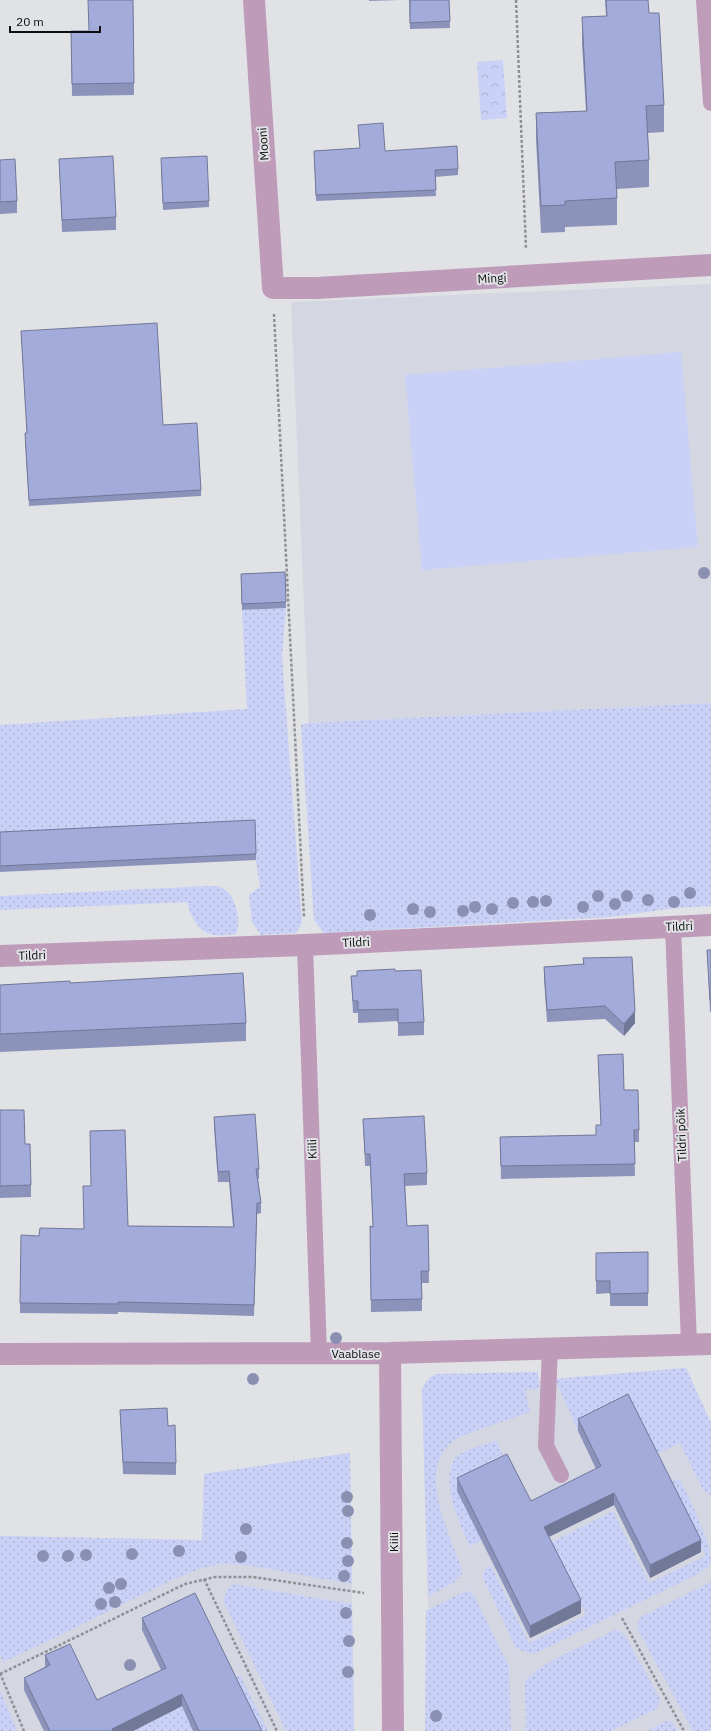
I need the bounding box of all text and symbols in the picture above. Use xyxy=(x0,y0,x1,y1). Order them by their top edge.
scale bar xyxy=(10,8,100,34)
text: 20 m xyxy=(16,14,44,29)
street label: Mooni xyxy=(254,127,272,161)
street label: Mingi xyxy=(477,270,507,286)
street label: Tildri xyxy=(665,918,693,934)
street label: Tildri xyxy=(342,934,370,950)
street label: Tildri xyxy=(18,947,46,963)
street label: Tildri põik xyxy=(673,1107,689,1162)
street label: Kiili xyxy=(304,1139,320,1159)
street label: Vaablase xyxy=(332,1346,381,1361)
street label: Kiili xyxy=(386,1532,401,1552)

